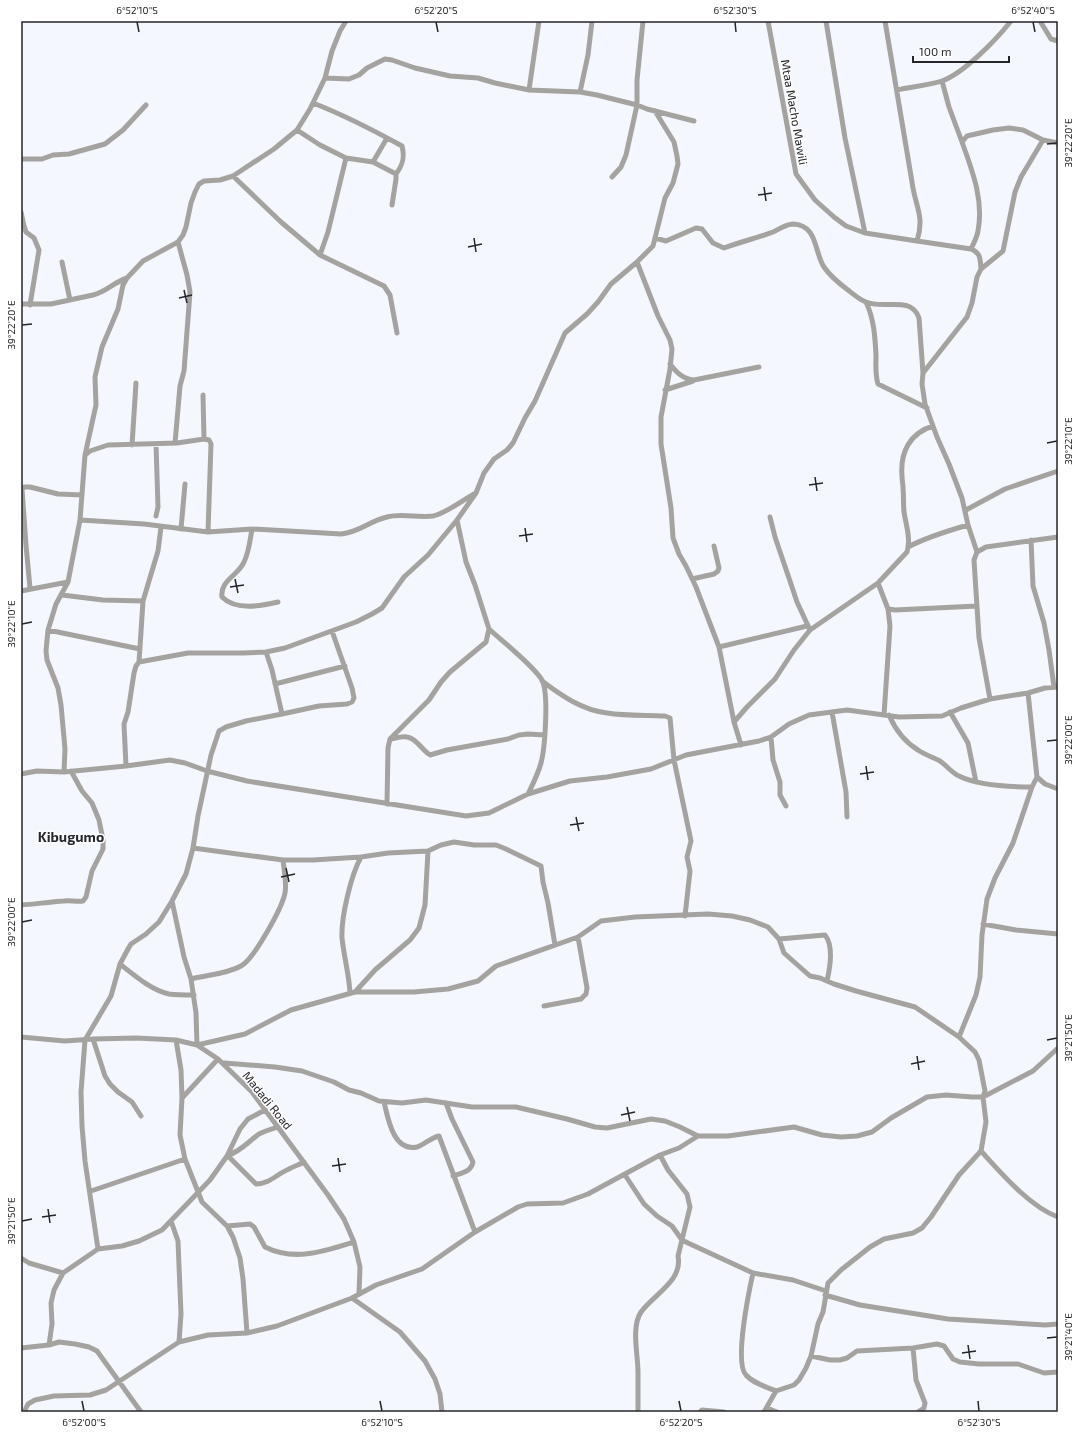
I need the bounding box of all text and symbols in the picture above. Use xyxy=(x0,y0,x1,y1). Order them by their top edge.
text: 6°52'10"S xyxy=(116,4,158,16)
text: 6°52'20"S xyxy=(414,4,458,16)
text: 6°52'30"S xyxy=(713,4,757,16)
text: 6°52'40"S xyxy=(1011,4,1055,16)
scale bar xyxy=(913,38,1009,64)
text: 100 m xyxy=(919,44,951,58)
street label: Mtaa Macho Mawili xyxy=(779,58,811,166)
text: 39°22'20"E xyxy=(1062,118,1074,168)
text: 39°22'20"E xyxy=(5,300,17,350)
text: 39°22'10"E xyxy=(1062,417,1074,465)
text: 39°22'10"E xyxy=(5,600,17,648)
text: 39°22'00"E xyxy=(1062,715,1074,765)
district label: Kibugumo xyxy=(38,828,104,845)
text: 39°22'00"E xyxy=(5,897,17,947)
text: 39°21'50"E xyxy=(1062,1014,1074,1062)
street label: Madadi Road xyxy=(240,1068,296,1132)
text: 39°21'50"E xyxy=(5,1197,17,1245)
text: 39°21'40"E xyxy=(1062,1313,1074,1361)
text: 6°52'00"S xyxy=(62,1416,106,1428)
text: 6°52'10"S xyxy=(361,1416,403,1428)
text: 6°52'20"S xyxy=(659,1416,703,1428)
text: 6°52'30"S xyxy=(957,1416,1001,1428)

